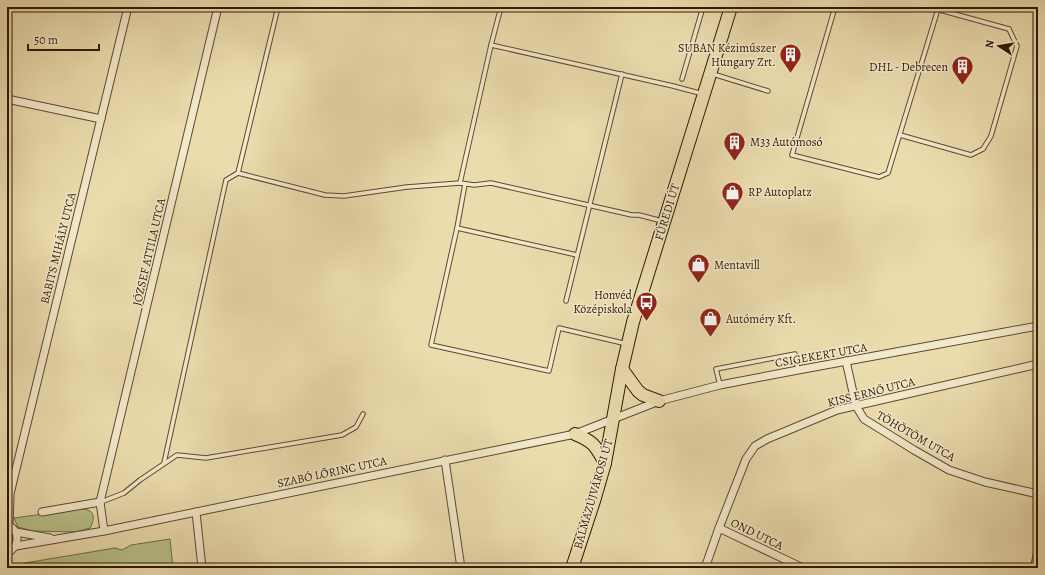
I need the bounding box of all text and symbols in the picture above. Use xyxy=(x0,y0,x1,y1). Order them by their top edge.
scale bar xyxy=(28,26,99,52)
north arrow xyxy=(979,26,1019,66)
text: 50 m xyxy=(34,32,58,48)
text: N xyxy=(982,39,998,50)
place label: SUBAN Kéziműszer Hungary Zrt. xyxy=(678,40,776,70)
building icon: SUBAN Kéziműszer Hungary Zrt. xyxy=(778,42,804,75)
building icon: DHL - Debrecen xyxy=(950,54,976,87)
place label: DHL - Debrecen xyxy=(869,59,948,75)
building icon: M33 Autómosó xyxy=(722,129,748,162)
place label: M33 Autómosó xyxy=(750,134,823,150)
shop icon: RP Autoplatz xyxy=(720,179,746,212)
street label: FÜREDI ÚT xyxy=(651,181,683,242)
place label: RP Autoplatz xyxy=(748,184,812,200)
street label: BABITS MIHÁLY UTCA xyxy=(36,189,80,306)
street label: JÓZSEF ATTILA UTCA xyxy=(129,196,169,307)
shop icon: Mentavill xyxy=(686,252,712,285)
place label: Mentavill xyxy=(714,257,760,273)
place label: Honvéd Középiskola xyxy=(573,287,633,317)
bus stop icon: Honvéd Középiskola xyxy=(634,289,660,322)
shop icon: Autóméry Kft. xyxy=(698,306,724,339)
place label: Autóméry Kft. xyxy=(725,311,796,327)
street label: CSIGEKERT UTCA xyxy=(774,339,869,371)
street label: KISS ERNŐ UTCA xyxy=(825,373,917,411)
street label: TÖHÖTÖM UTCA xyxy=(874,407,959,465)
street label: BALMAZÚJVÁROSI ÚT xyxy=(570,437,616,551)
street label: SZABÓ LŐRINC UTCA xyxy=(276,452,389,491)
street label: OND UTCA xyxy=(728,514,787,554)

